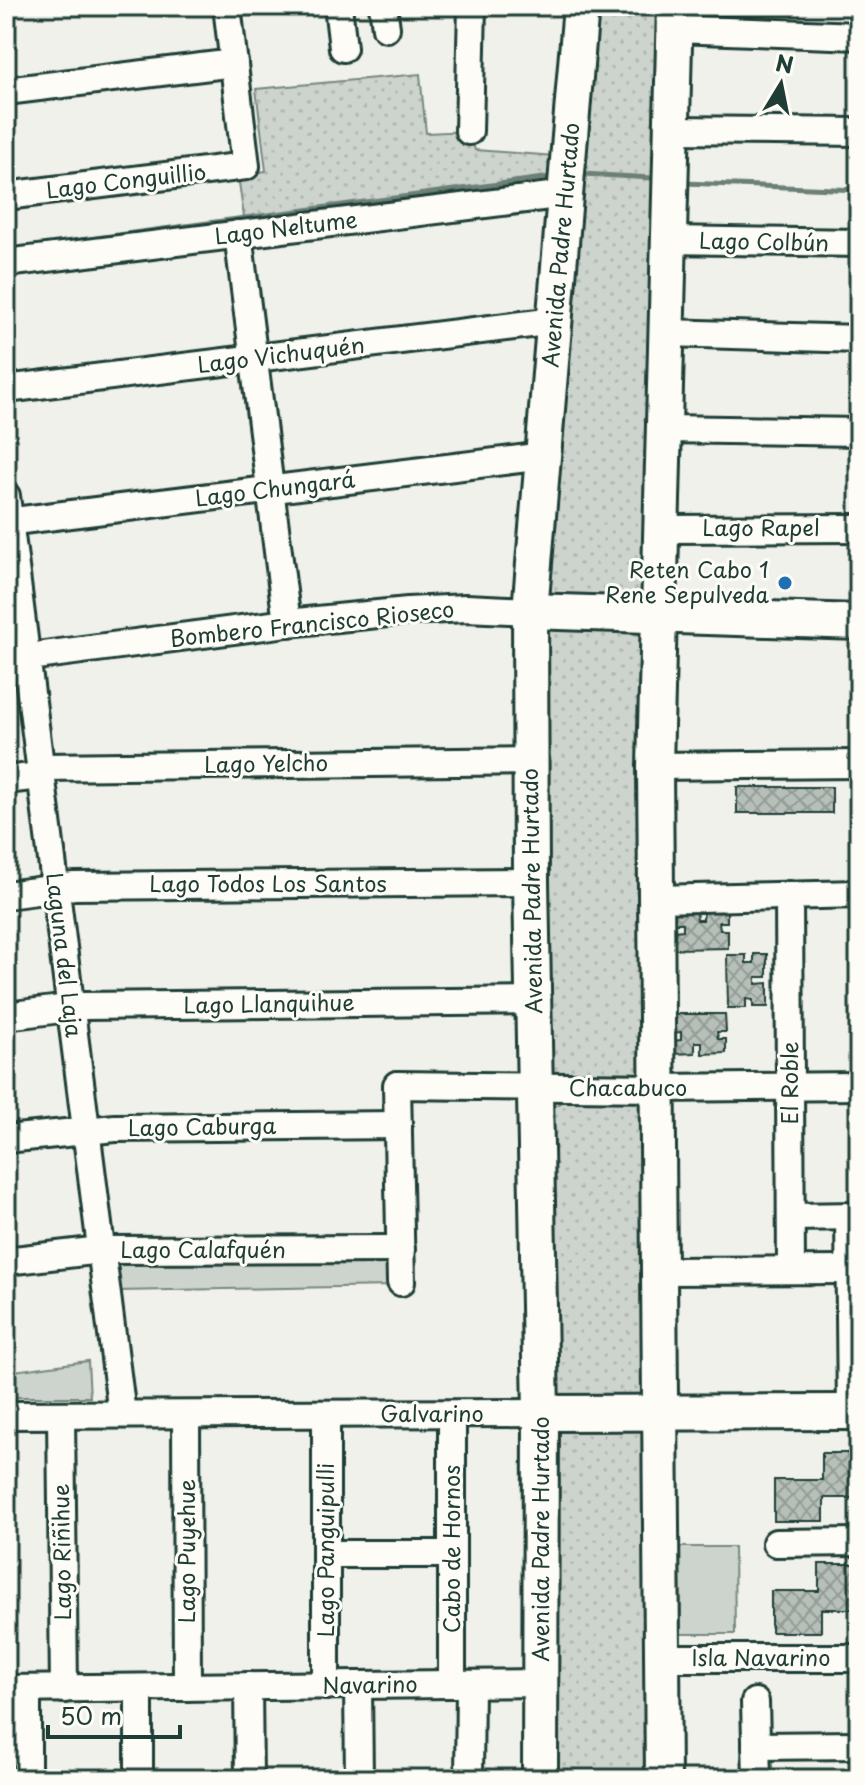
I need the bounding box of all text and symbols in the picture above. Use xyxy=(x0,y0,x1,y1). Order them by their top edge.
north arrow xyxy=(741,44,821,124)
text: N xyxy=(773,45,796,81)
street label: Avenida Padre Hurtado xyxy=(532,121,587,369)
street label: Lago Conguillio xyxy=(44,153,208,206)
street label: Lago Neltume xyxy=(213,201,359,252)
street label: Lago Colbún xyxy=(699,223,829,258)
street label: Lago Vichuquén xyxy=(195,327,366,380)
street label: Lago Chungará xyxy=(193,461,357,514)
street label: Lago Rapel xyxy=(702,510,820,543)
place label: Reten Cabo 1 Rene Sepulveda xyxy=(605,552,769,610)
marker: Reten Cabo 1 Rene Sepulveda xyxy=(776,574,794,592)
street label: Bombero Francisco Rioseco xyxy=(168,591,456,654)
street label: Lago Yelcho xyxy=(204,745,328,780)
street label: Avenida Padre Hurtado xyxy=(512,768,549,1014)
street label: Lago Todos Los Santos xyxy=(149,866,387,899)
street label: Laguna del Laja xyxy=(39,871,92,1039)
street label: Lago Llanquihue xyxy=(183,985,355,1020)
street label: El Roble xyxy=(772,1042,805,1124)
street label: Chacabuco xyxy=(569,1070,687,1103)
street label: Lago Caburga xyxy=(128,1108,277,1143)
street label: Lago Calafquén xyxy=(120,1232,286,1265)
street label: Galvarino xyxy=(380,1396,484,1429)
street label: Avenida Padre Hurtado xyxy=(523,1416,556,1662)
street label: Lago Panguipulli xyxy=(308,1463,341,1637)
street label: Cabo de Hornos xyxy=(434,1465,467,1633)
street label: Lago Puyehue xyxy=(169,1479,202,1623)
street label: Lago Riñihue xyxy=(43,1483,78,1621)
street label: Isla Navarino xyxy=(692,1640,830,1673)
street label: Navarino xyxy=(322,1666,418,1701)
scale bar xyxy=(48,1689,180,1739)
text: 50 m xyxy=(60,1697,122,1733)

